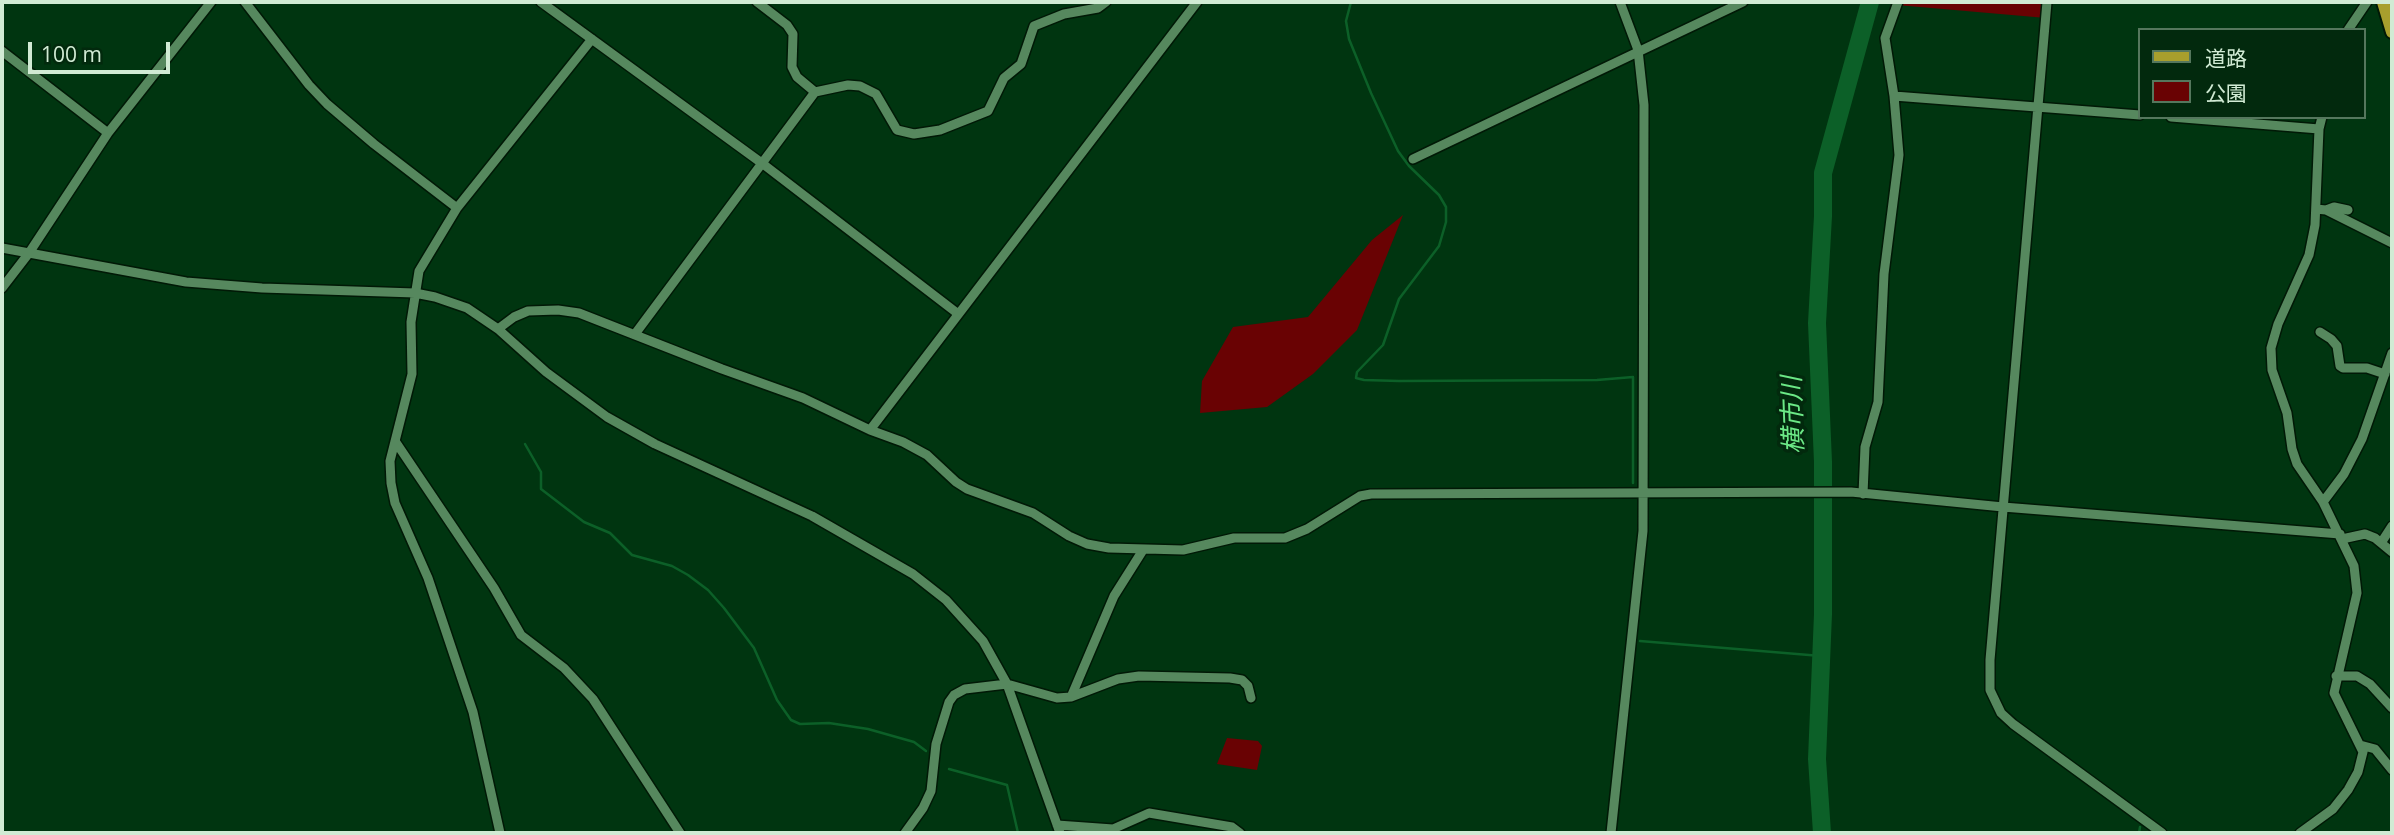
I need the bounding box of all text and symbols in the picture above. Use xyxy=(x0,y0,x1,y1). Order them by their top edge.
scale bar xyxy=(32,28,173,72)
legend xyxy=(2138,28,2366,119)
text: 100 m xyxy=(41,40,102,68)
text: 道路 xyxy=(2205,44,2247,72)
text: 公園 xyxy=(2205,79,2247,107)
water label: 横市川 xyxy=(1777,375,1811,455)

